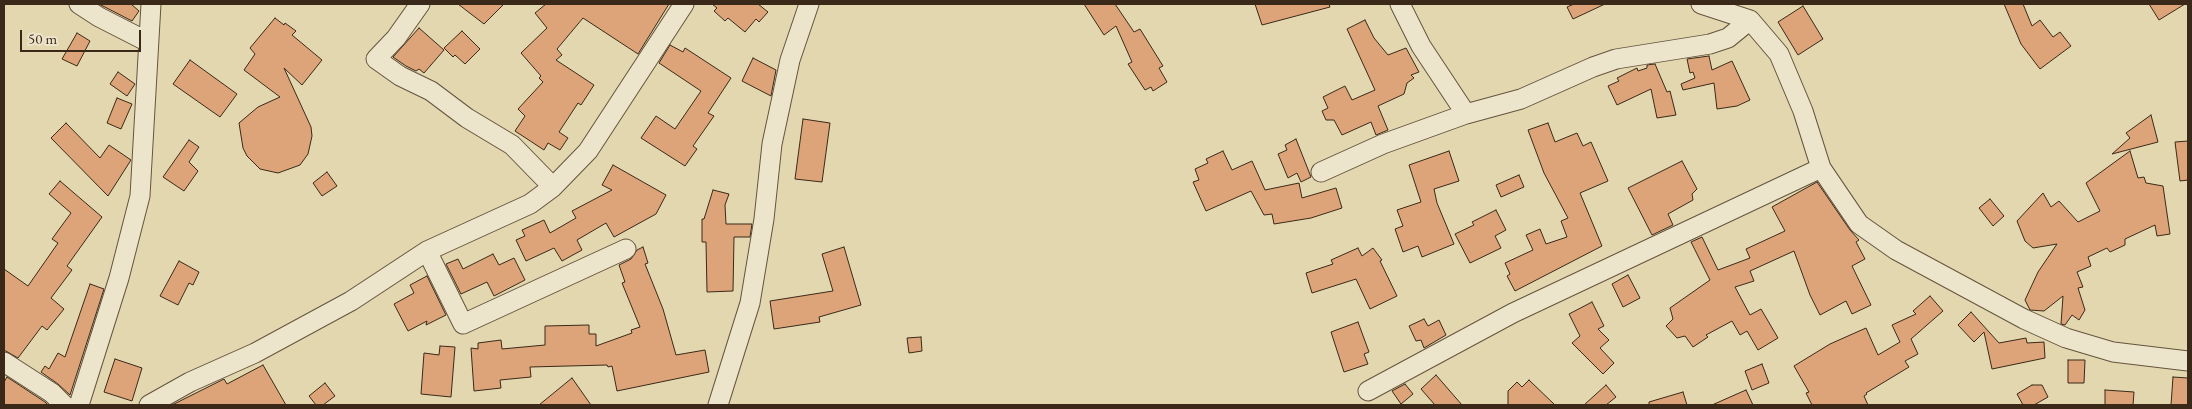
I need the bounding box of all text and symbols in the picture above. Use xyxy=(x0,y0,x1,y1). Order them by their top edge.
scale bar xyxy=(22,20,144,52)
text: 50 m xyxy=(28,29,57,48)

